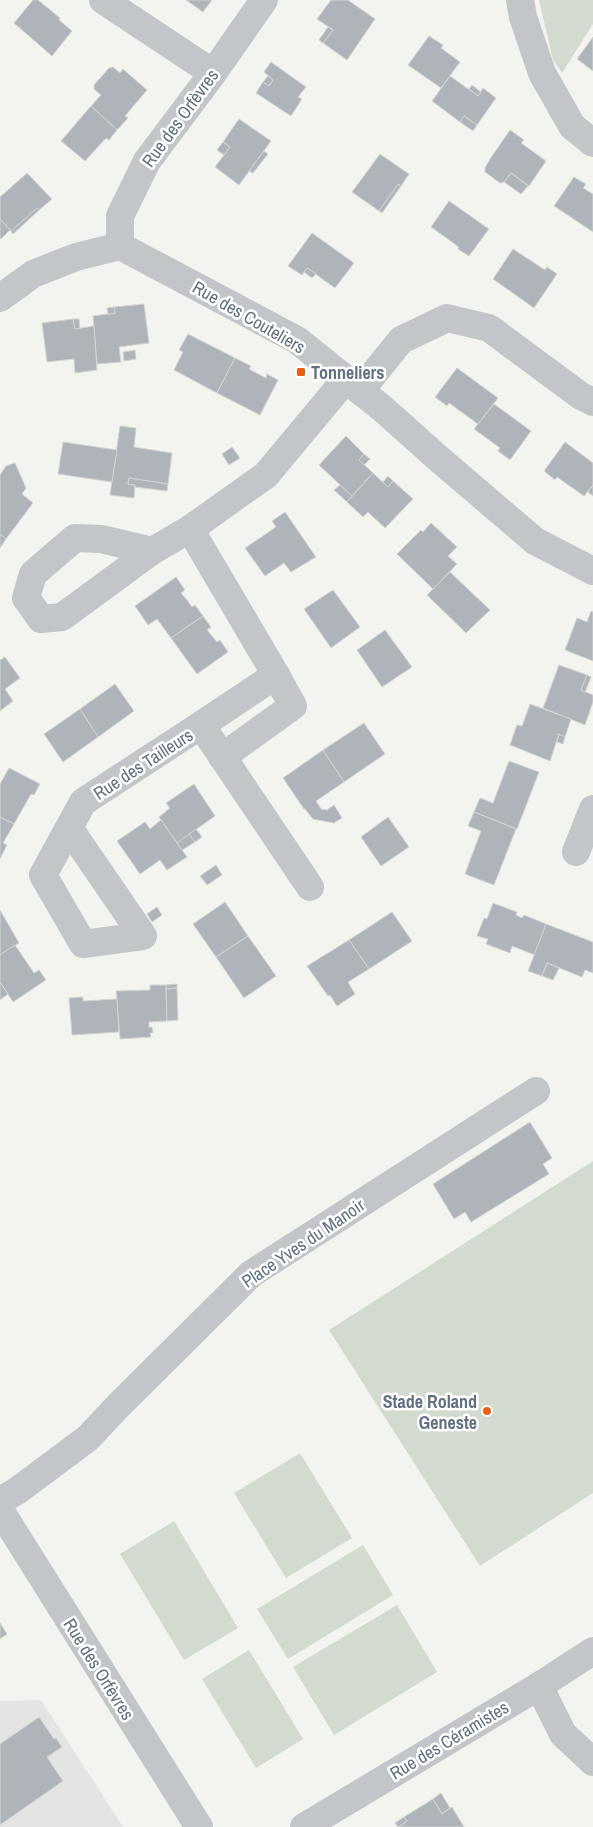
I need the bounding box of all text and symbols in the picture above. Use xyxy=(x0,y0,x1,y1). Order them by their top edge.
street label: Rue des Orfèvres xyxy=(136,64,224,172)
street label: Rue des Couteliers xyxy=(188,275,310,359)
place label: Tonneliers xyxy=(311,360,385,385)
marker: Tonneliers xyxy=(295,366,307,378)
street label: Rue des Tailleurs xyxy=(88,722,198,806)
street label: Place Yves du Manoir xyxy=(237,1193,369,1293)
place label: Stade Roland Geneste xyxy=(383,1389,477,1435)
marker: Stade Roland Geneste xyxy=(481,1405,493,1417)
street label: Rue des Orfèvres xyxy=(58,1613,140,1725)
street label: Rue des Céramistes xyxy=(385,1695,513,1785)

